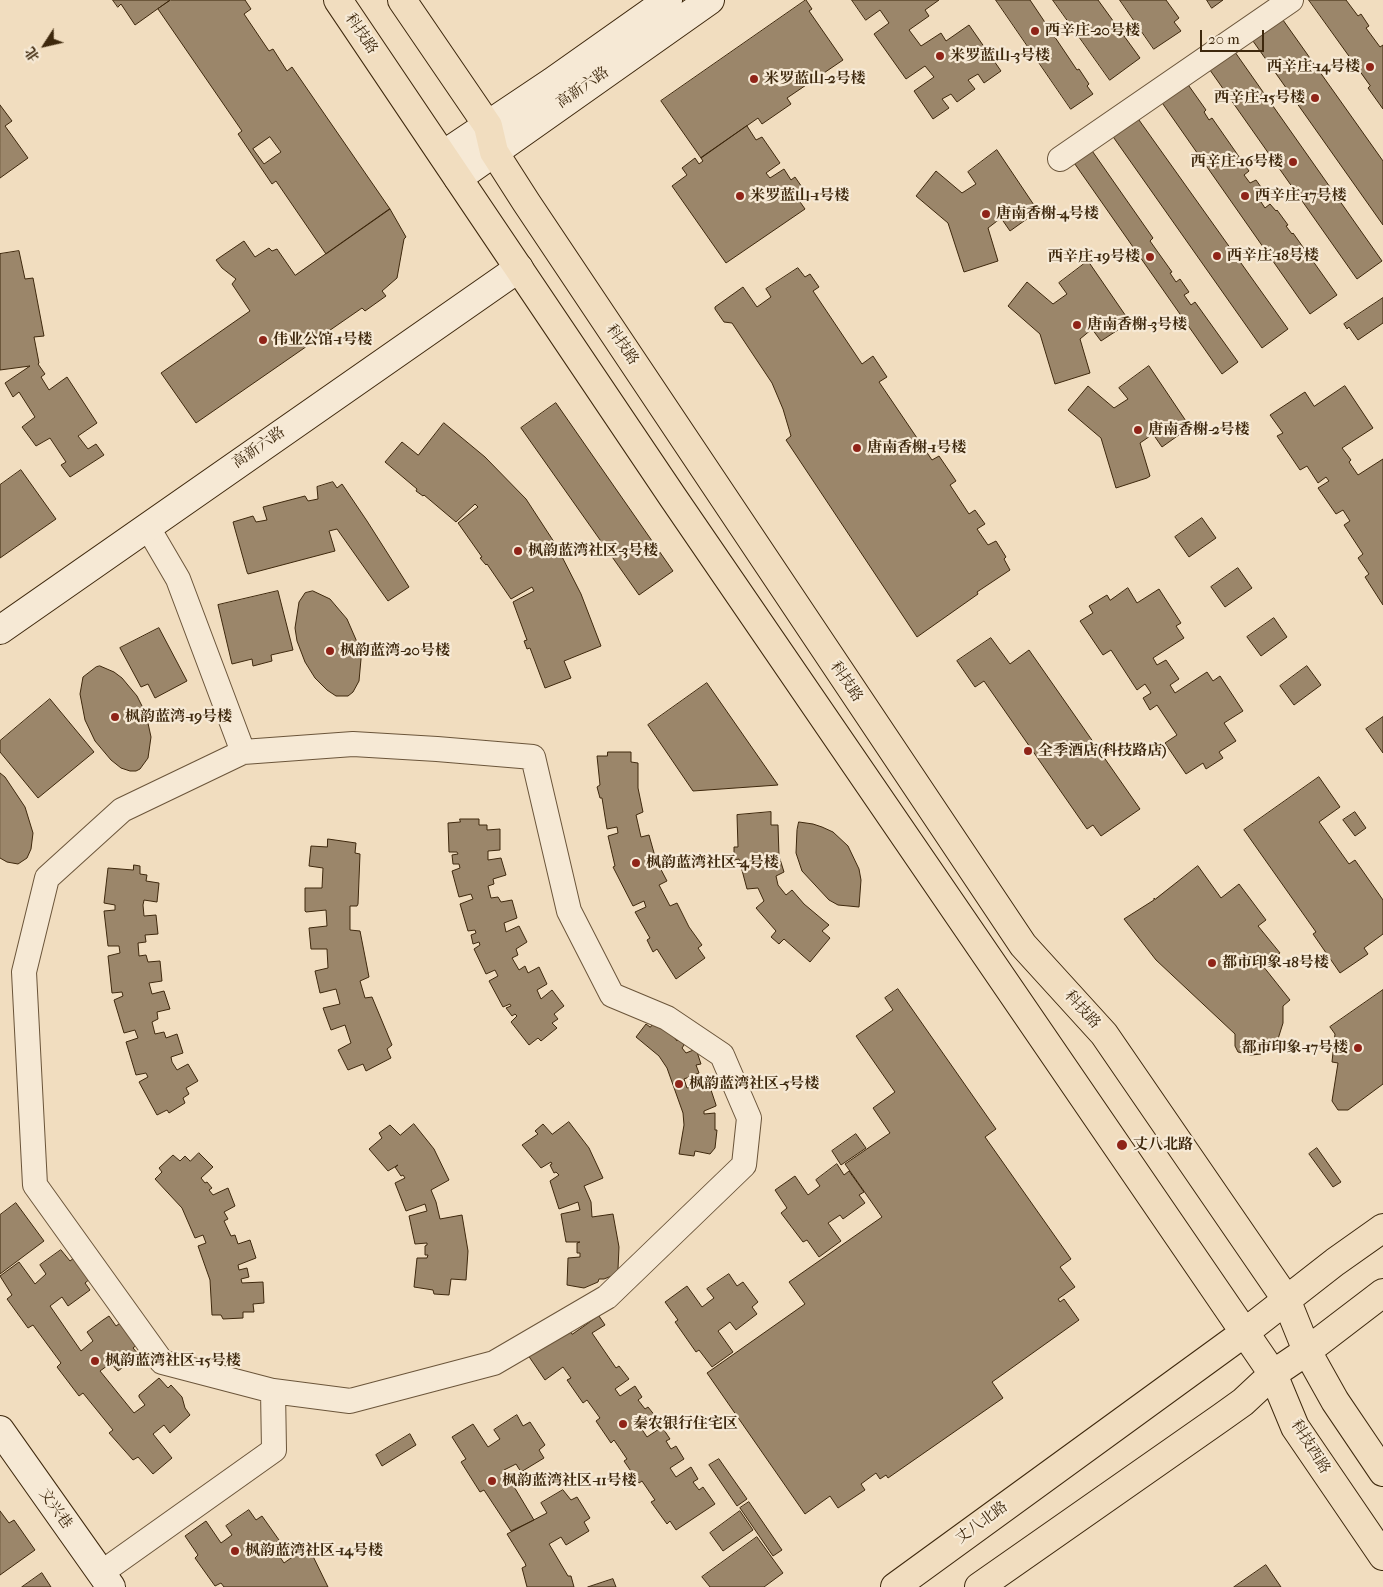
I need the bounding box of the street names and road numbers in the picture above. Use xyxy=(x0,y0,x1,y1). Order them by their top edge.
street label: 科技路 xyxy=(341,10,381,58)
street label: 高新六路 xyxy=(553,63,613,113)
street label: 科技路 xyxy=(602,321,642,369)
street label: 高新六路 xyxy=(229,423,289,473)
street label: 科技路 xyxy=(826,658,866,706)
street label: 科技路 xyxy=(1060,987,1104,1033)
street label: 科技西路 xyxy=(1286,1417,1334,1477)
street label: 文兴巷 xyxy=(35,1485,75,1533)
street label: 丈八北路 xyxy=(952,1498,1012,1548)

